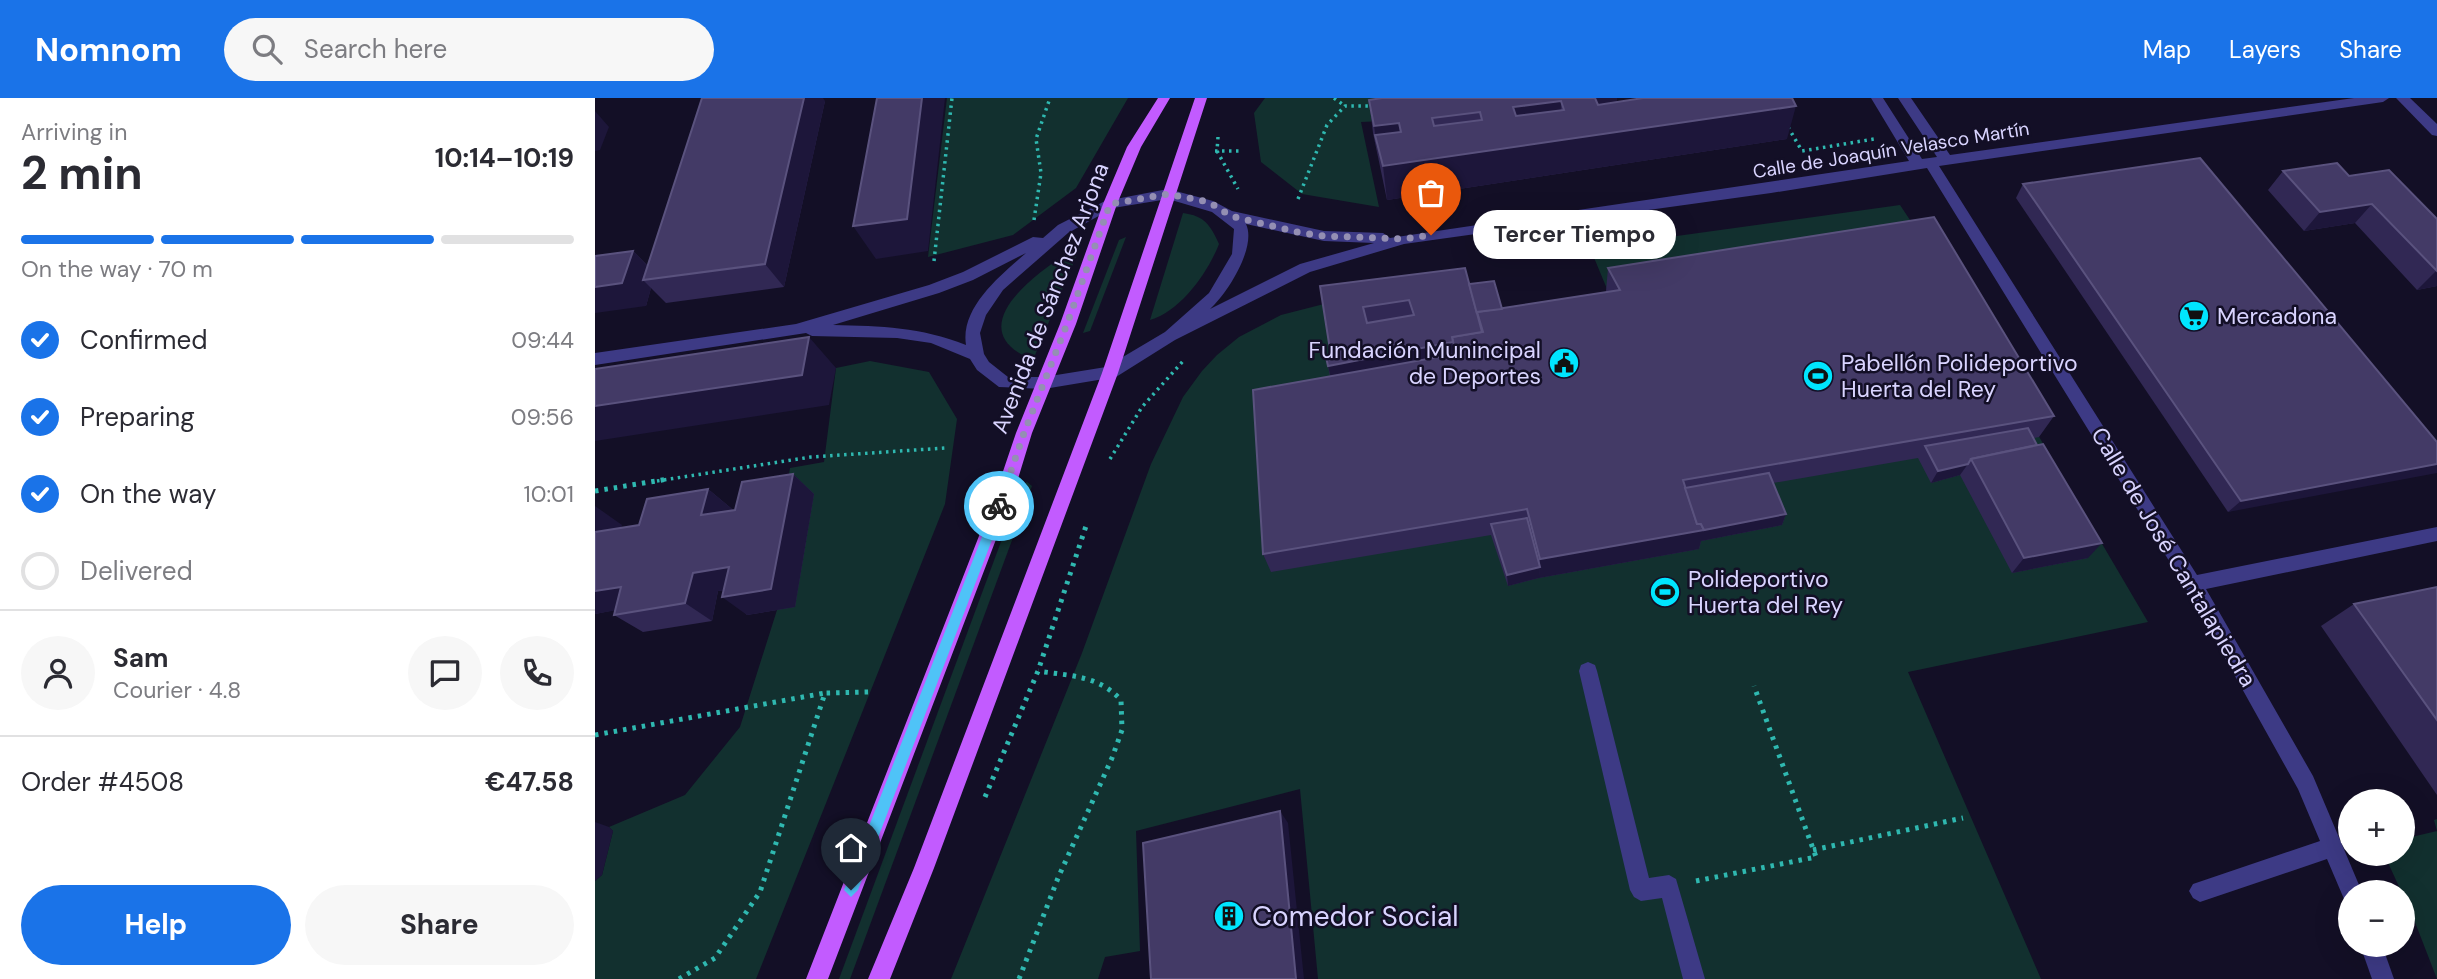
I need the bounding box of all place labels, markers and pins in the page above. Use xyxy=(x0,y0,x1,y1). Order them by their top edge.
pin xyxy=(1401,163,1461,235)
callout: Tercer Tiempo xyxy=(1473,211,1676,260)
supermarket icon: Mercadona xyxy=(2177,299,2211,333)
place label: Mercadona xyxy=(2217,301,2337,331)
place label: Fundación Munincipal de Deportes xyxy=(1309,335,1541,391)
public building icon: Fundación Munincipal de Deportes xyxy=(1547,346,1581,380)
place label: Pabellón Polideportivo Huerta del Rey xyxy=(1841,348,2078,404)
sports icon: Pabellón Polideportivo Huerta del Rey xyxy=(1801,359,1835,393)
place label: Polideportivo Huerta del Rey xyxy=(1688,564,1843,620)
sports icon: Polideportivo Huerta del Rey xyxy=(1648,575,1682,609)
pin xyxy=(821,818,881,890)
place label: Comedor Social xyxy=(1252,898,1459,935)
building icon: Comedor Social xyxy=(1212,899,1246,933)

